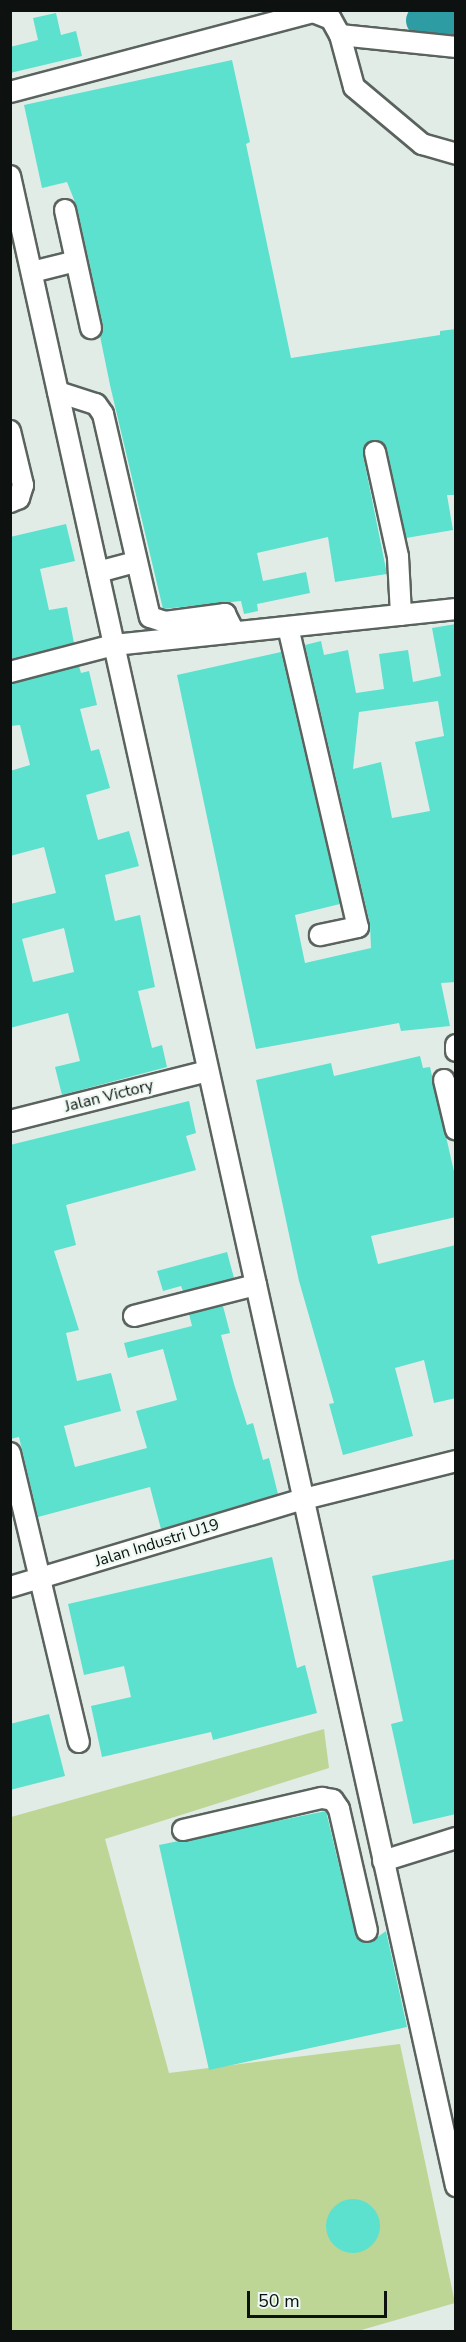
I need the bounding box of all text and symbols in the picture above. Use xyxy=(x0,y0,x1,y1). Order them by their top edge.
street label: Jalan Victory xyxy=(62,1076,156,1116)
street label: Jalan Industri U19 xyxy=(92,1515,222,1571)
scale bar xyxy=(250,2279,390,2317)
text: 50 m xyxy=(258,2289,300,2313)

